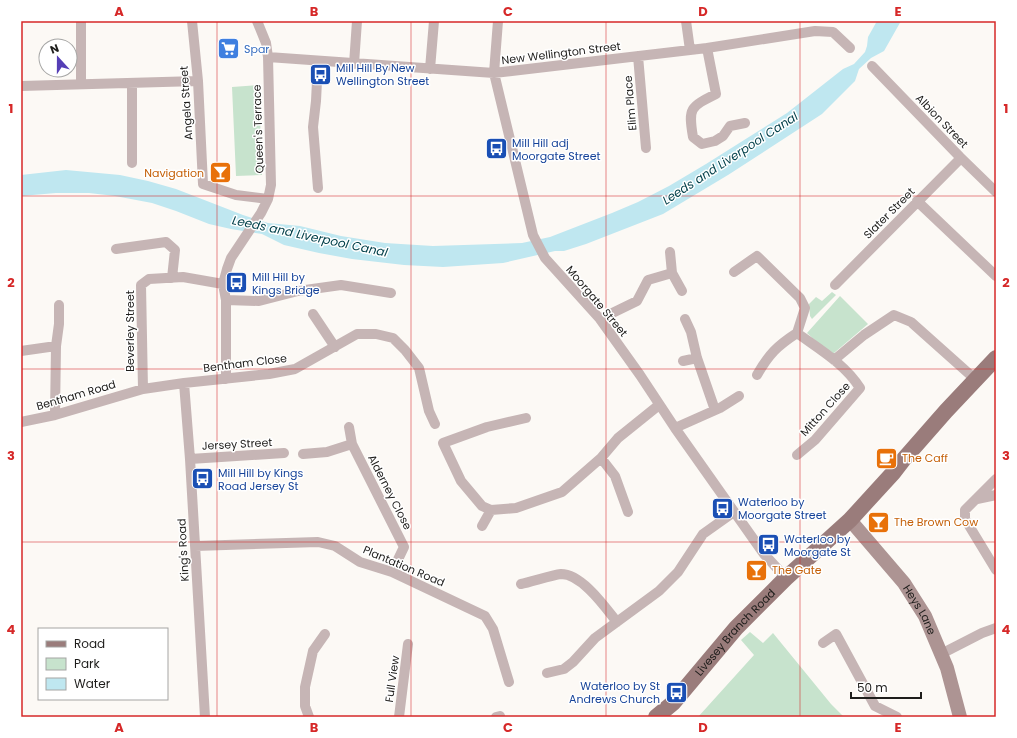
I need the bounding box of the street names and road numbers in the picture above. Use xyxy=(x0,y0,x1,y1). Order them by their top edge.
street label: New Wellington Street xyxy=(501,38,621,68)
street label: Angela Street xyxy=(175,66,197,140)
street label: Elim Place xyxy=(620,75,640,131)
street label: Queen's Terrace xyxy=(248,84,268,174)
street label: Albion Street xyxy=(912,90,972,152)
street label: Slater Street xyxy=(860,184,918,242)
street label: Moorgate Street xyxy=(562,262,632,340)
street label: Beverley Street xyxy=(122,290,138,372)
street label: Bentham Close xyxy=(202,350,288,376)
street label: Bentham Road xyxy=(34,376,118,414)
street label: Mitton Close xyxy=(796,378,854,440)
street label: Jersey Street xyxy=(201,434,273,454)
street label: Alderney Close xyxy=(364,452,416,532)
street label: King's Road xyxy=(173,518,193,582)
street label: Plantation Road xyxy=(361,542,447,590)
street label: Heys Lane xyxy=(899,582,940,637)
street label: Livesey Branch Road xyxy=(691,585,779,679)
street label: Full View xyxy=(381,655,403,703)

